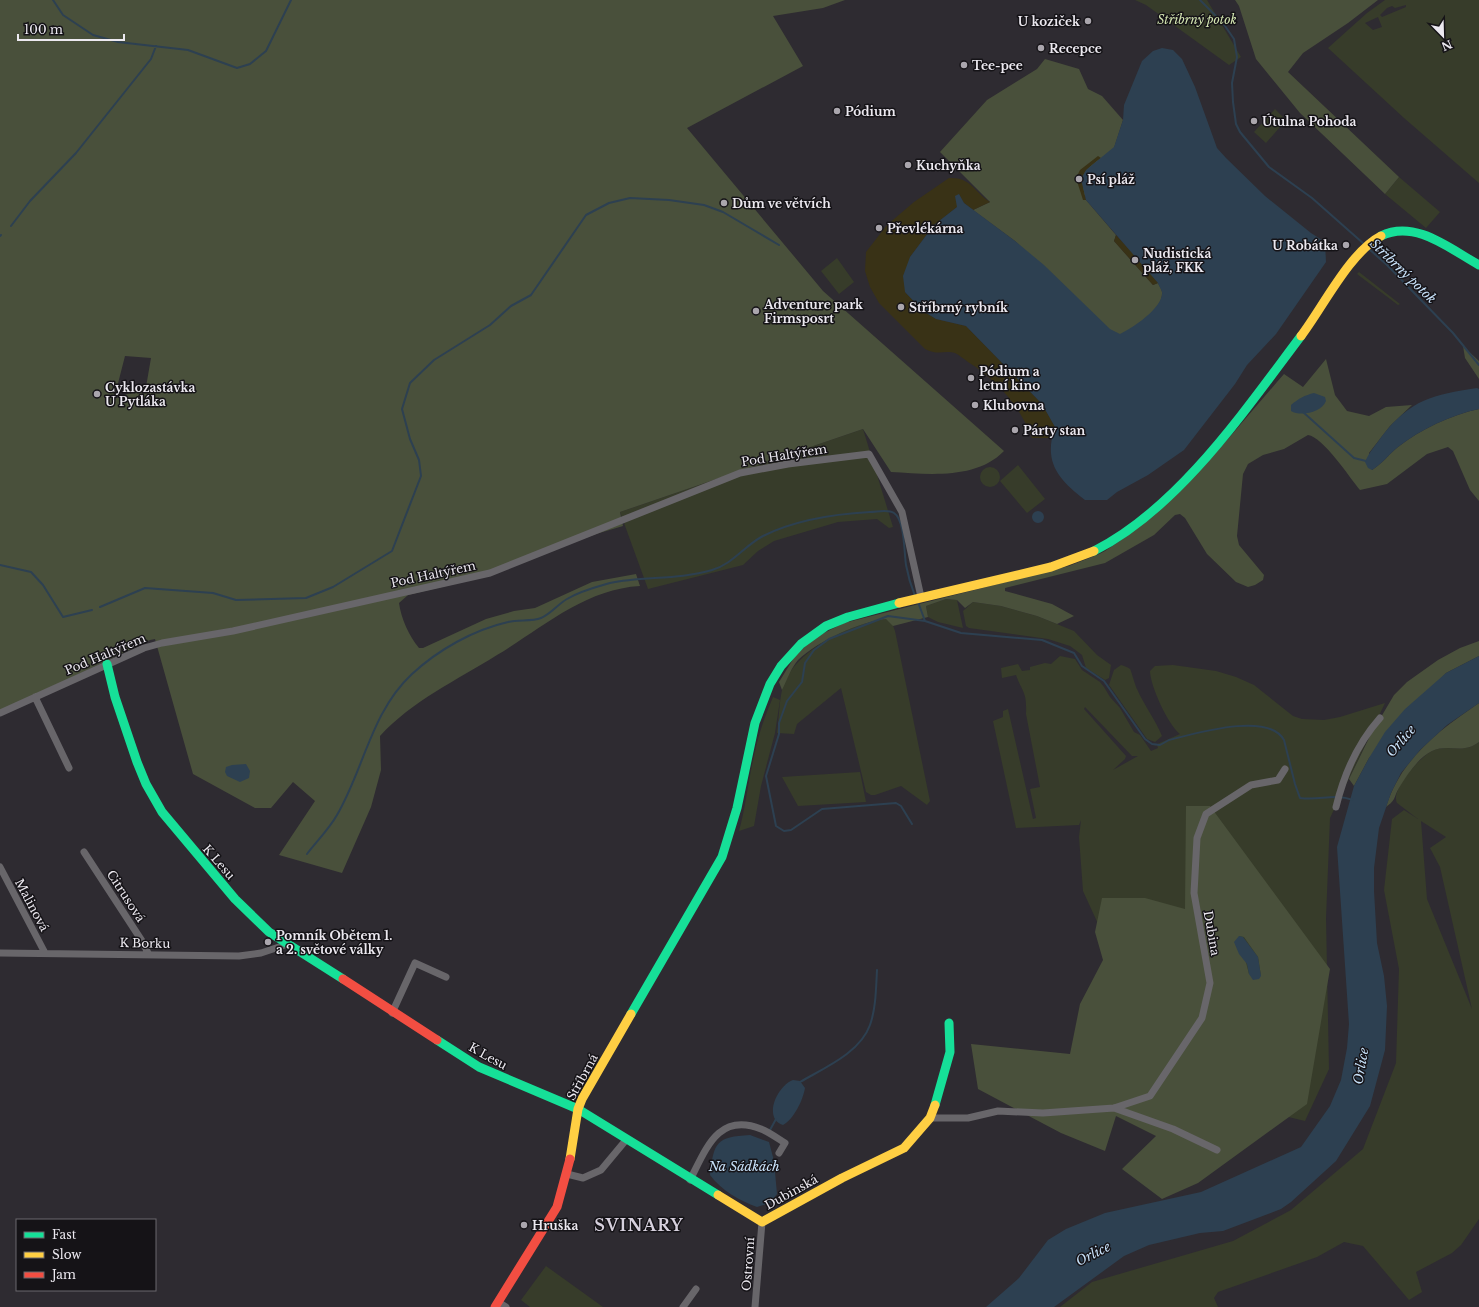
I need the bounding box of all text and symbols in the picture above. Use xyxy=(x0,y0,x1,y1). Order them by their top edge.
park label: Stříbrný potok xyxy=(1157,12,1237,27)
place label: U koziček xyxy=(1018,14,1081,29)
scale bar xyxy=(18,16,124,42)
marker: U koziček xyxy=(1083,16,1093,26)
north arrow xyxy=(1423,16,1463,56)
text: 100 m xyxy=(24,22,63,37)
text: N xyxy=(1439,37,1454,54)
place label: Recepce xyxy=(1049,41,1102,56)
marker: Recepce xyxy=(1036,43,1046,53)
place label: Tee-pee xyxy=(972,58,1023,73)
marker: Tee-pee xyxy=(959,60,969,70)
place label: Pódium xyxy=(845,104,896,119)
marker: Pódium xyxy=(832,106,842,116)
place label: Útulna Pohoda xyxy=(1262,113,1356,129)
marker: Útulna Pohoda xyxy=(1249,116,1259,126)
place label: Kuchyňka xyxy=(916,158,981,173)
marker: Kuchyňka xyxy=(903,160,913,170)
place label: Psí pláž xyxy=(1087,172,1135,187)
marker: Psí pláž xyxy=(1074,174,1084,184)
place label: Dům ve větvích xyxy=(732,196,831,211)
marker: Dům ve větvích xyxy=(719,198,729,208)
place label: Převlékárna xyxy=(887,221,964,236)
marker: Převlékárna xyxy=(874,223,884,233)
water label: Stříbrný potok xyxy=(1366,235,1440,307)
place label: U Robátka xyxy=(1272,238,1338,253)
marker: U Robátka xyxy=(1341,240,1351,250)
place label: Nudistická pláž, FKK xyxy=(1143,246,1211,275)
marker: Nudistická pláž, FKK xyxy=(1130,255,1140,265)
place label: Adventure park Firmsposrt xyxy=(763,297,864,326)
place label: Stříbrný rybník xyxy=(909,300,1009,315)
marker: Stříbrný rybník xyxy=(896,302,906,312)
marker: Adventure park Firmsposrt xyxy=(751,306,761,316)
place label: Pódium a letní kino xyxy=(979,364,1040,393)
marker: Pódium a letní kino xyxy=(966,373,976,383)
place label: Cyklozastávka U Pytláka xyxy=(105,380,195,409)
marker: Cyklozastávka U Pytláka xyxy=(92,389,102,399)
place label: Klubovna xyxy=(983,398,1045,413)
marker: Klubovna xyxy=(970,400,980,410)
place label: Párty stan xyxy=(1023,423,1086,438)
marker: Párty stan xyxy=(1010,425,1020,435)
street label: Pod Haltýřem xyxy=(740,441,828,469)
street label: Pod Haltýřem xyxy=(389,558,477,590)
street label: Pod Haltýřem xyxy=(62,630,148,678)
water label: Orlice xyxy=(1383,721,1420,760)
street label: K Lesu xyxy=(200,841,238,883)
street label: Citrusová xyxy=(104,867,149,925)
street label: Malinová xyxy=(12,876,52,934)
street label: Dubina xyxy=(1201,909,1223,957)
place label: Pomník Obětem 1. a 2. světové války xyxy=(276,928,392,957)
street label: K Borku xyxy=(120,935,170,951)
marker: Pomník Obětem 1. a 2. světové války xyxy=(263,937,273,947)
street label: K Lesu xyxy=(466,1039,510,1073)
water label: Orlice xyxy=(1349,1046,1373,1086)
street label: Stříbrná xyxy=(563,1051,601,1103)
water label: Na Sádkách xyxy=(707,1158,780,1175)
street label: Dubinská xyxy=(762,1171,820,1213)
district label: SVINARY xyxy=(594,1215,684,1235)
place label: Hruška xyxy=(532,1218,578,1233)
legend xyxy=(16,1219,156,1291)
marker: Hruška xyxy=(519,1220,529,1230)
text: Fast xyxy=(52,1227,77,1242)
street label: Ostrovní xyxy=(739,1236,757,1292)
water label: Orlice xyxy=(1073,1238,1113,1270)
text: Slow xyxy=(52,1247,82,1262)
text: Jam xyxy=(50,1267,76,1282)

